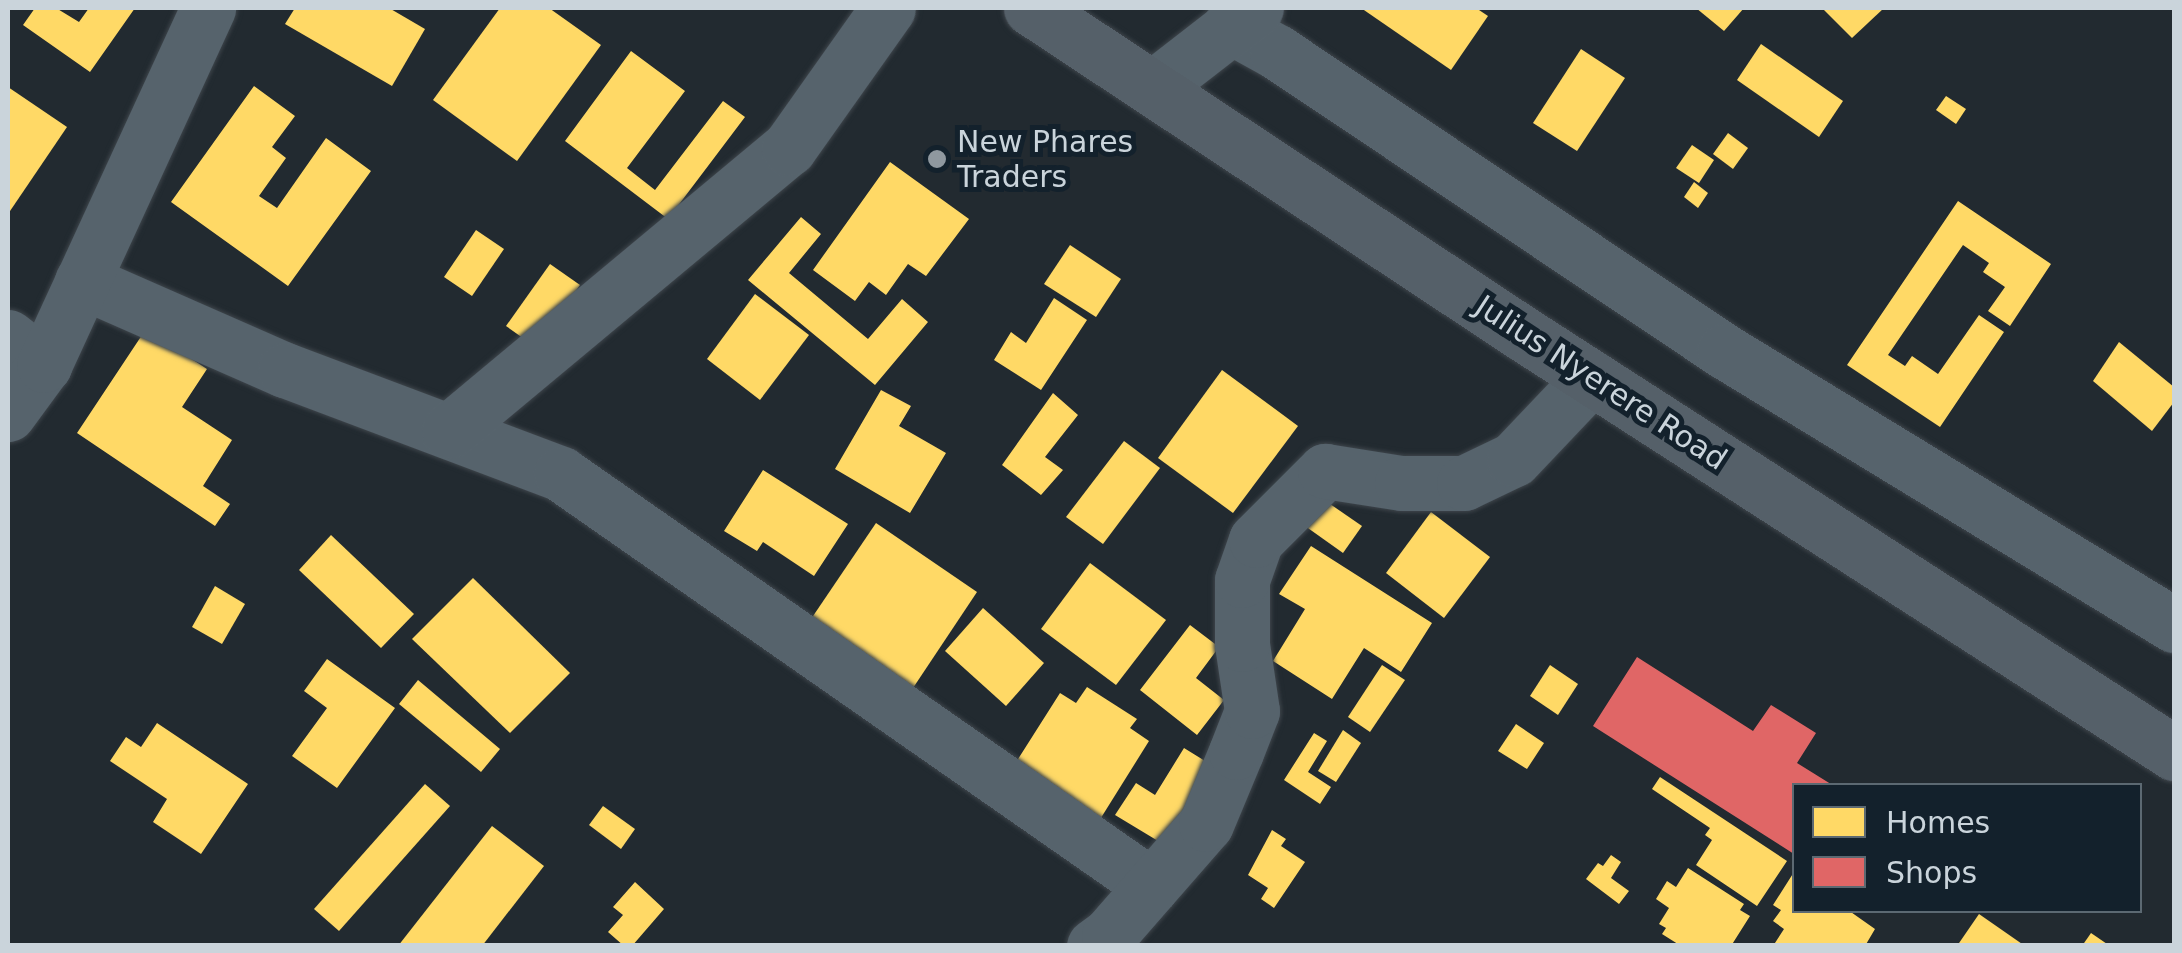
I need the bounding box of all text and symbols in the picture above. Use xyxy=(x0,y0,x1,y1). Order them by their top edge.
place label: New Phares Traders xyxy=(957,124,1133,194)
marker: New Phares Traders xyxy=(926,148,948,170)
street label: Julius Nyerere Road xyxy=(1469,288,1733,478)
legend xyxy=(1792,783,2142,913)
text: Homes xyxy=(1886,805,1990,840)
text: Shops xyxy=(1886,855,1977,890)

